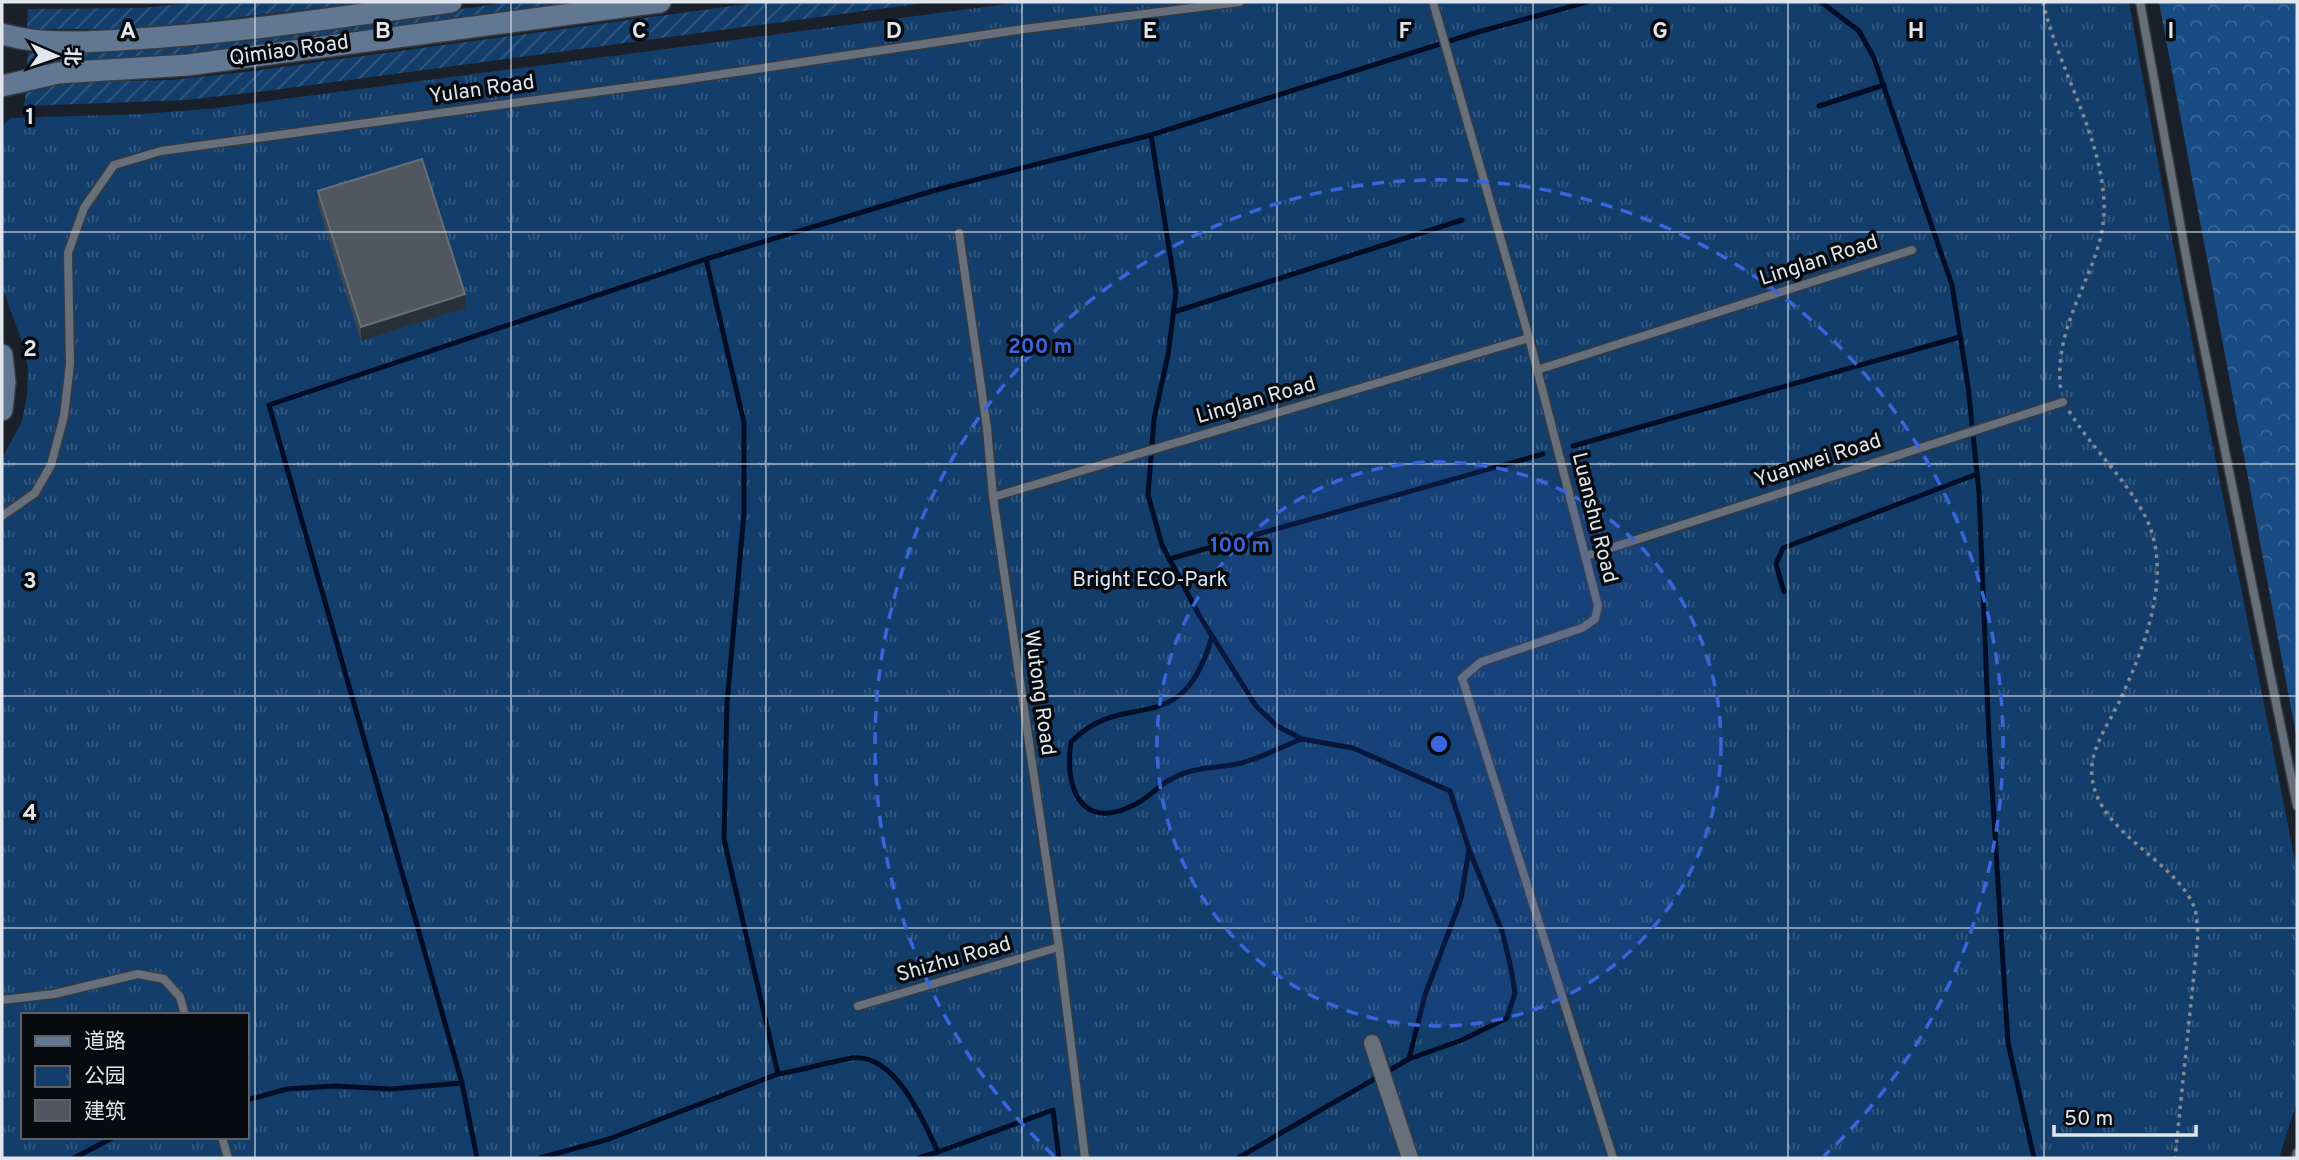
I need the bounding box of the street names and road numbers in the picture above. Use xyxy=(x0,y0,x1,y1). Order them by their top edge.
street label: Qimiao Road xyxy=(227,29,351,73)
street label: Yulan Road xyxy=(428,69,536,111)
street label: Linglan Road xyxy=(1756,229,1882,293)
street label: Linglan Road xyxy=(1193,371,1319,431)
street label: Yuanwei Road xyxy=(1751,428,1885,494)
street label: Luanshu Road xyxy=(1565,450,1623,586)
street label: Wutong Road xyxy=(1017,629,1061,757)
street label: Shizhu Road xyxy=(894,931,1014,989)

